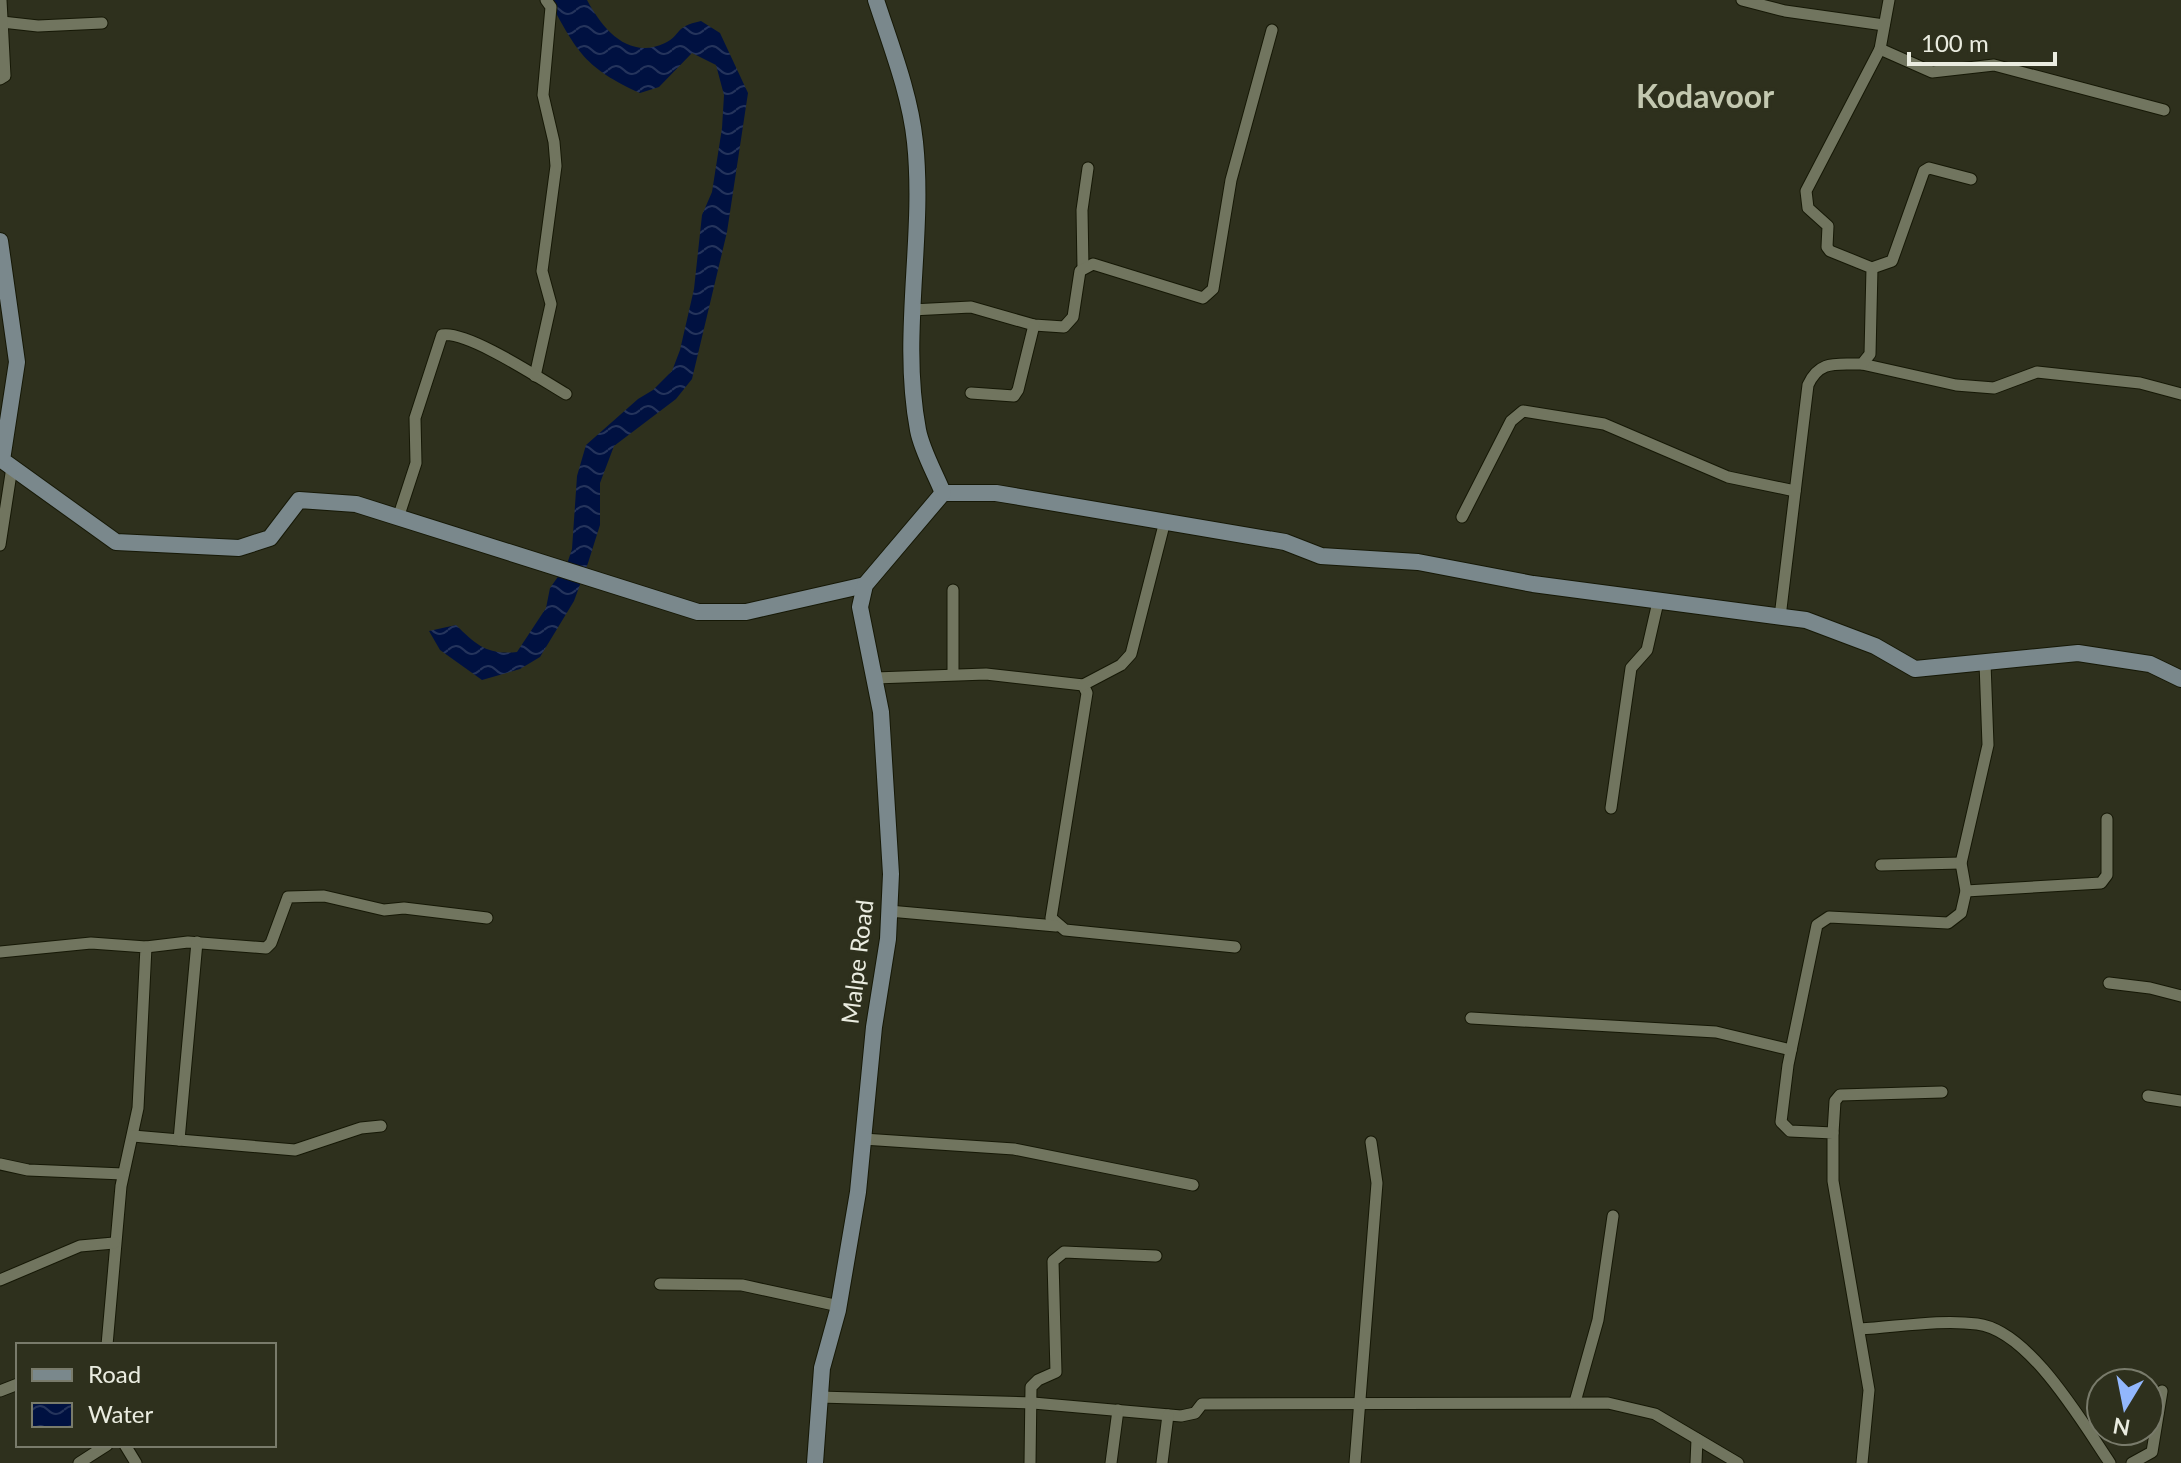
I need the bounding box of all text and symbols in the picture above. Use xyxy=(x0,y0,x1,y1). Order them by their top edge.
scale bar xyxy=(1909,16,2055,66)
text: 100 m xyxy=(1921,28,1989,57)
district label: Kodavoor xyxy=(1636,76,1774,115)
street label: Malpe Road xyxy=(835,898,879,1026)
legend xyxy=(16,1343,276,1447)
text: Road xyxy=(88,1359,141,1388)
north arrow xyxy=(2085,1367,2165,1447)
text: Water xyxy=(88,1399,153,1428)
text: N xyxy=(2111,1412,2132,1442)

